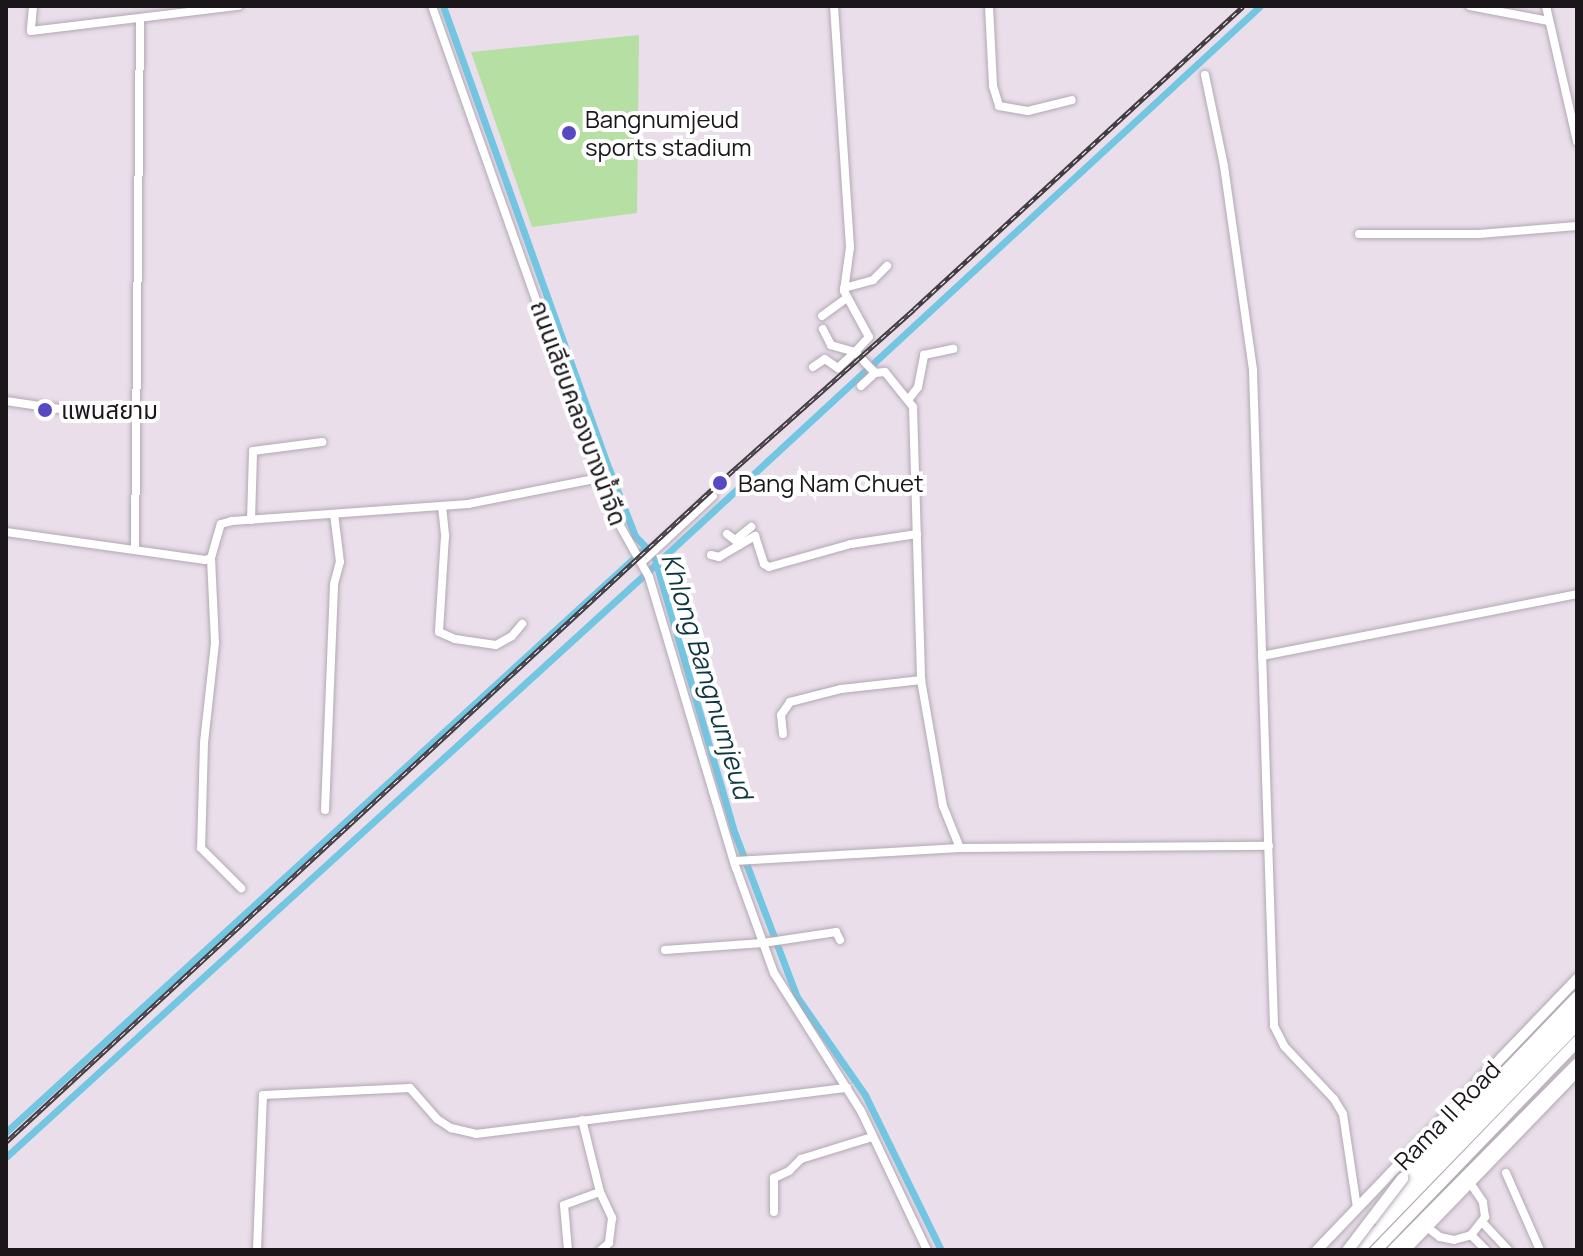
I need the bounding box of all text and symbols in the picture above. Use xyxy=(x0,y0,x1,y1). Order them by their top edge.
place label: Bangnumjeud sports stadium xyxy=(585,105,752,161)
marker: Bangnumjeud sports stadium xyxy=(560,124,578,142)
street label: ถนนเลียบคลองบางน้ำจืด xyxy=(525,297,633,529)
place label: แพนสยาม xyxy=(61,396,158,424)
marker: แพนสยาม xyxy=(36,401,54,419)
place label: Bang Nam Chuet xyxy=(738,469,924,497)
marker: Bang Nam Chuet xyxy=(709,472,731,494)
water label: Khlong Bangnumjeud xyxy=(655,549,759,803)
street label: Rama II Road xyxy=(1388,1055,1506,1175)

